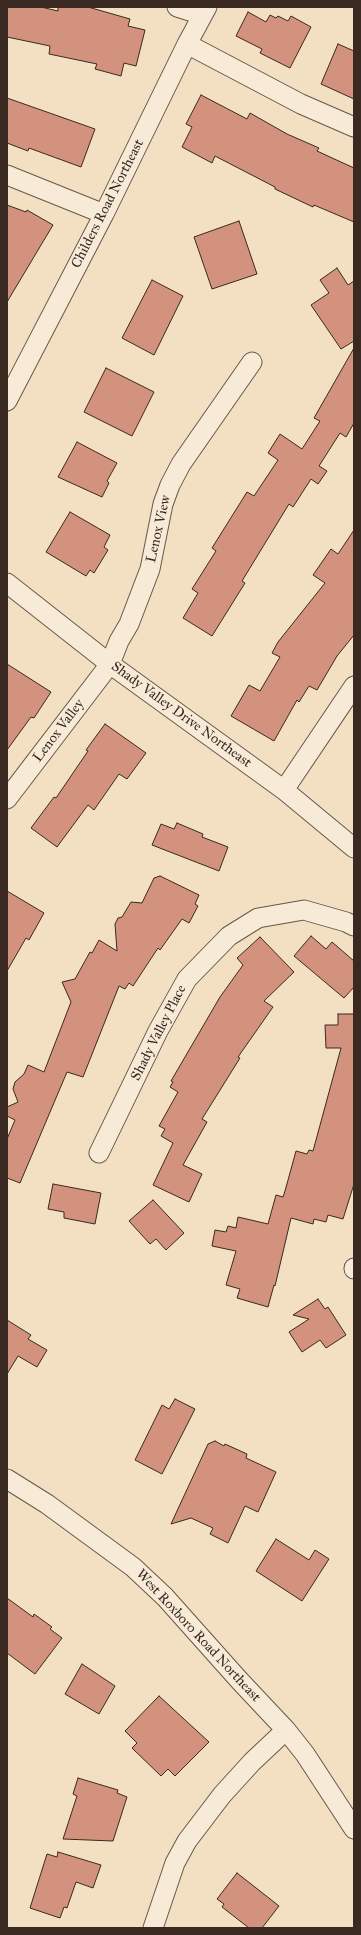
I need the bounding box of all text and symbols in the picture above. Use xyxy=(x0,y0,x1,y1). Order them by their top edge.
street label: Childers Road Northeast xyxy=(68,137,148,271)
street label: Lenox View xyxy=(143,494,175,564)
street label: Shady Valley Drive Northeast xyxy=(107,658,255,772)
street label: Lenox Valley xyxy=(30,696,88,766)
street label: Shady Valley Place xyxy=(128,982,190,1084)
street label: West Roxboro Road Northeast xyxy=(132,1566,264,1706)

